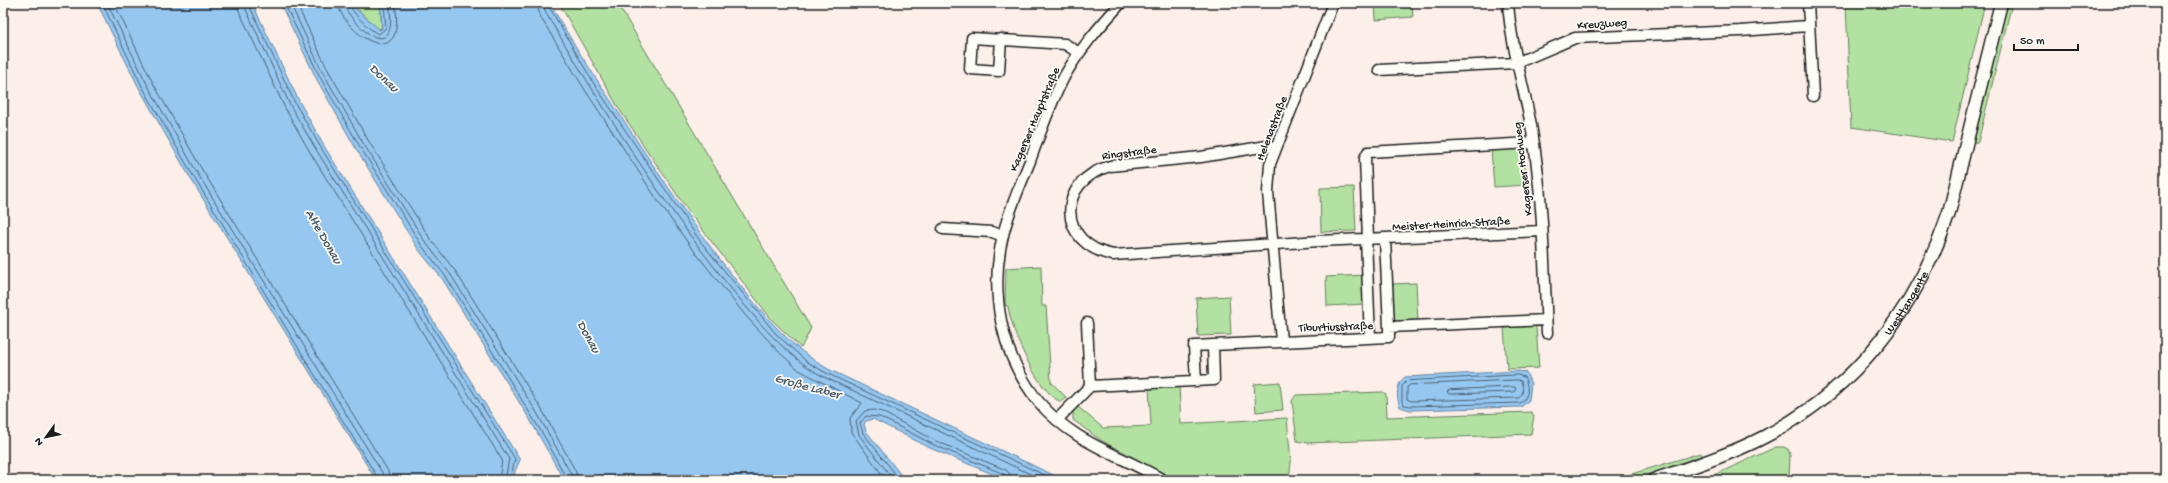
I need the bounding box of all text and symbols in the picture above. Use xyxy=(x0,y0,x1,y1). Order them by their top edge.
street label: Kreuzweg xyxy=(1577,16,1628,34)
scale bar xyxy=(2014,26,2078,52)
text: 50 m xyxy=(2020,35,2045,49)
water label: Donau xyxy=(365,62,402,97)
street label: Kagerser Hauptstraße xyxy=(1008,65,1064,174)
street label: Helenastraße xyxy=(1254,94,1292,163)
street label: Kagerser Hochweg xyxy=(1511,121,1537,216)
street label: Ringstraße xyxy=(1101,144,1158,164)
water label: Alte Donau xyxy=(301,207,345,268)
street label: Meister-Heinrich-Straße xyxy=(1392,215,1511,235)
street label: Westtangente xyxy=(1882,269,1933,339)
water label: Donau xyxy=(573,318,603,357)
street label: Tiburtiusstraße xyxy=(1297,320,1374,336)
water label: Große Laber xyxy=(773,371,844,404)
north arrow xyxy=(26,417,66,457)
text: N xyxy=(32,435,46,448)

